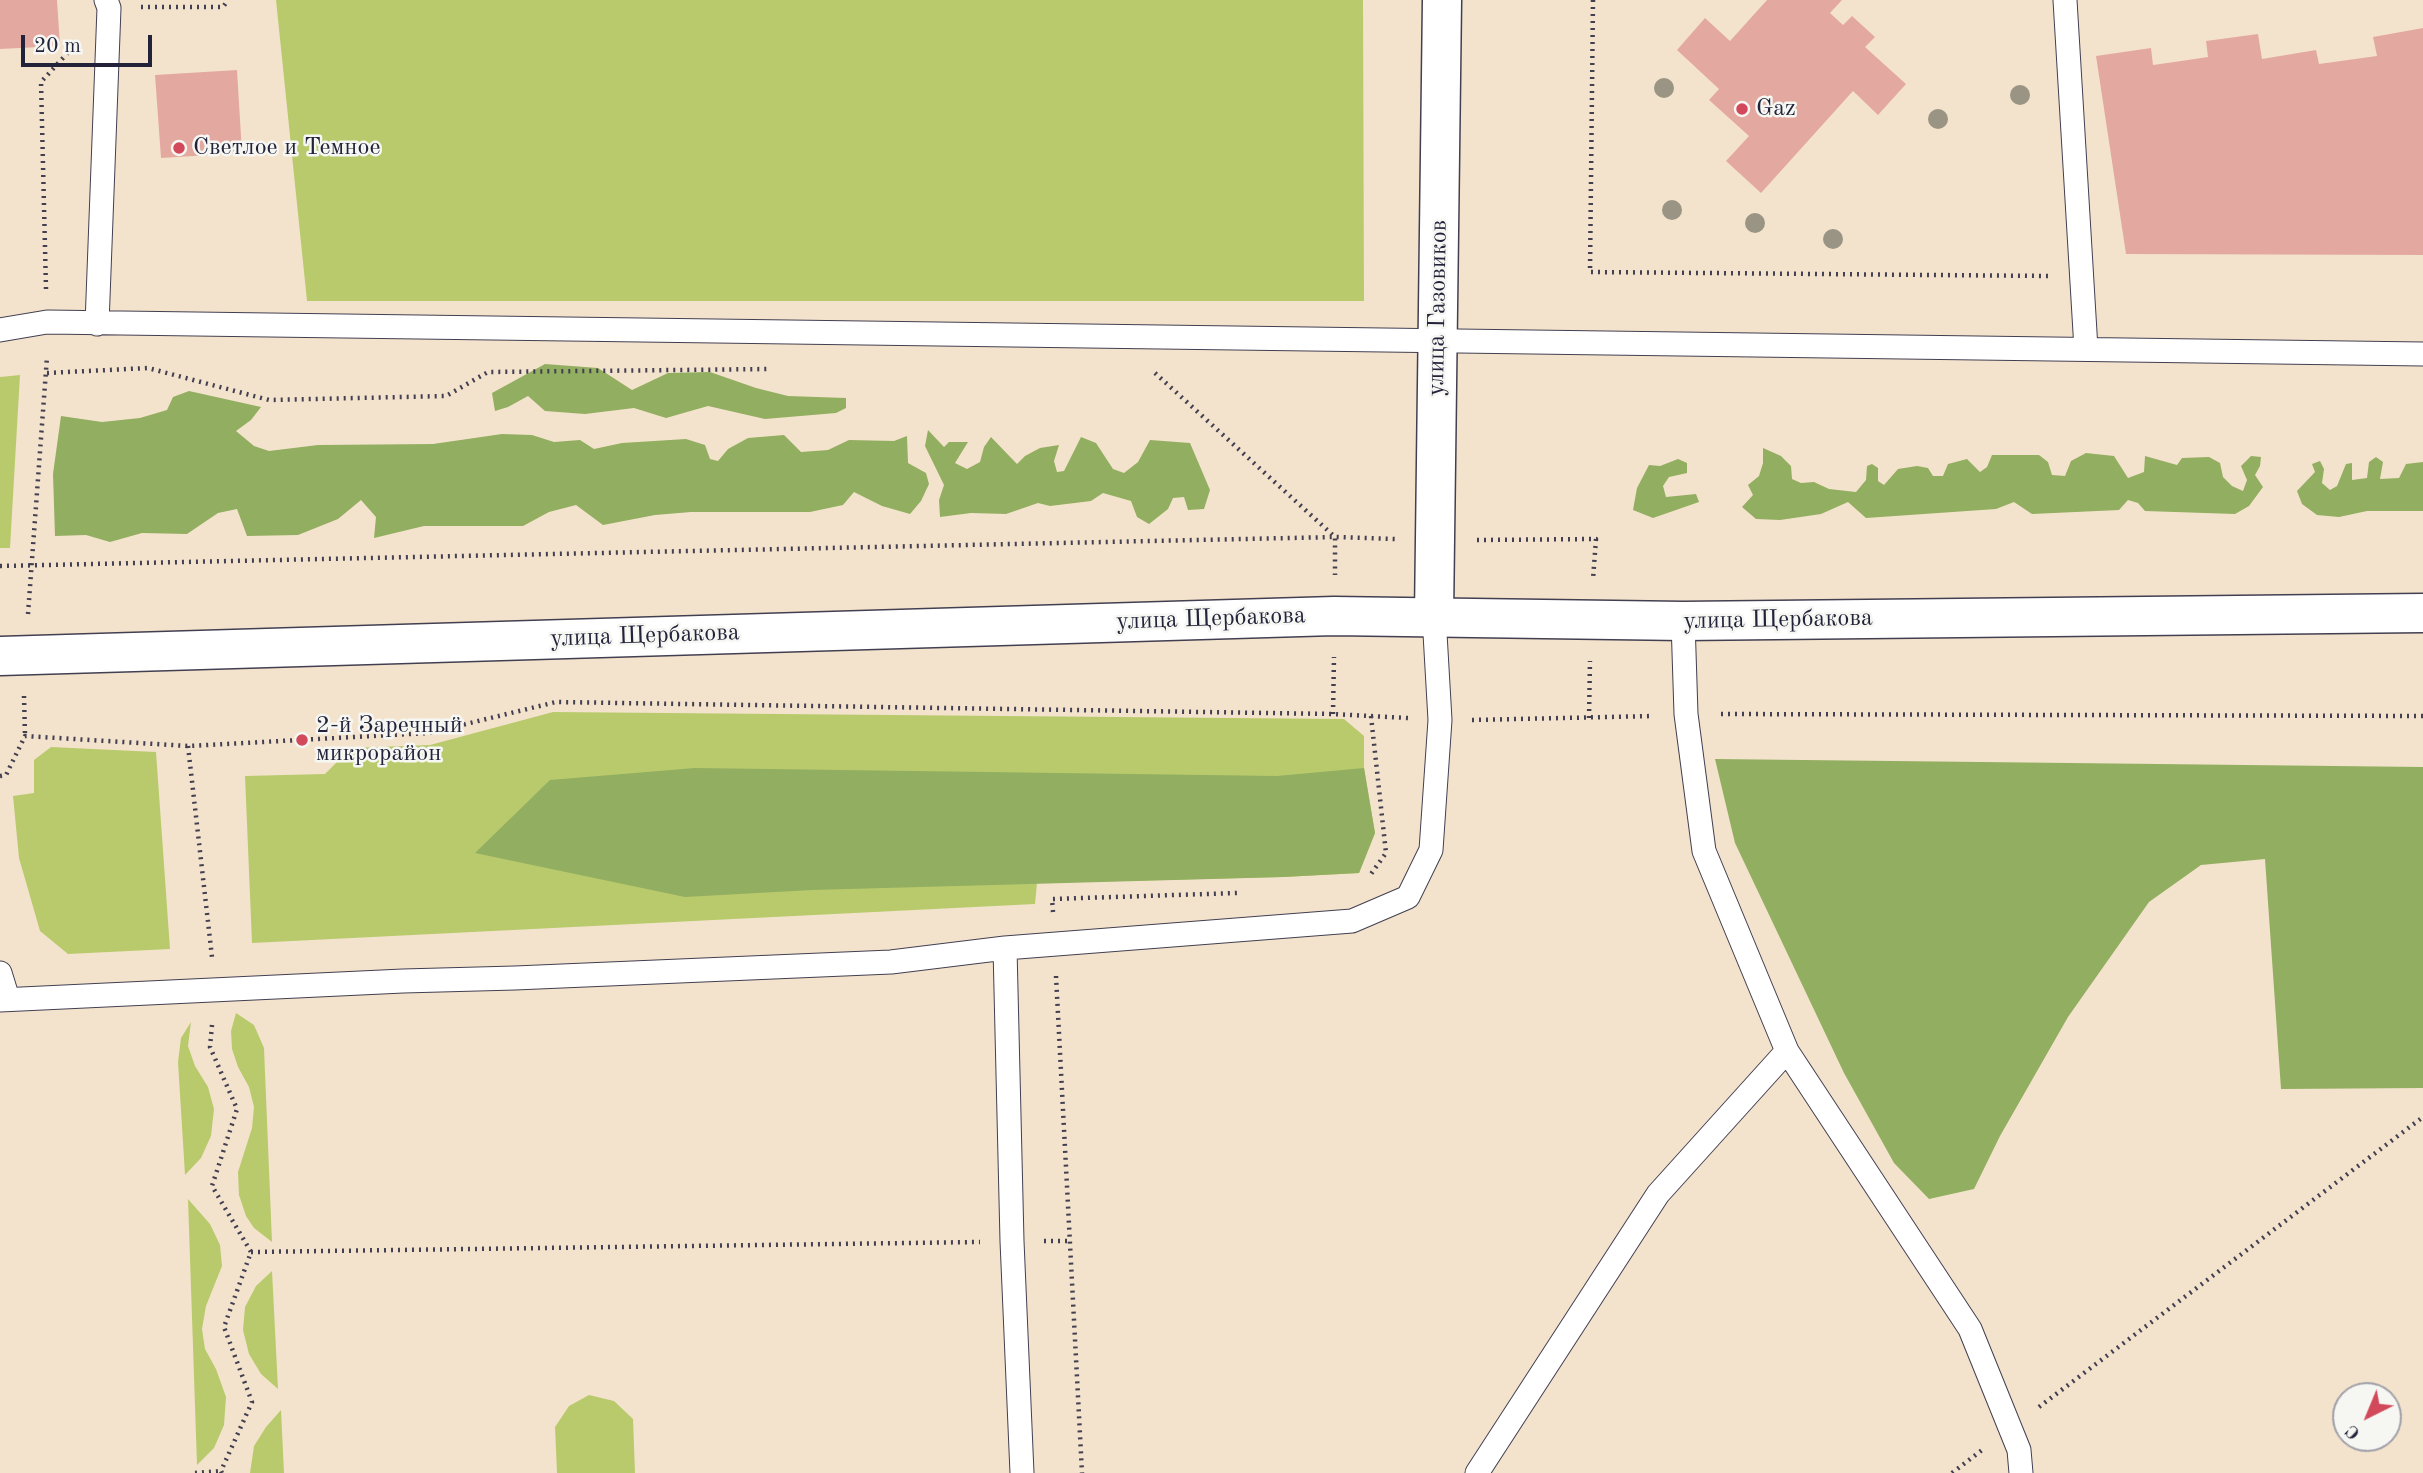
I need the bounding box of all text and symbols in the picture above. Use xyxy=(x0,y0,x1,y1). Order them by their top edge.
scale bar xyxy=(24,21,156,65)
text: 20 m xyxy=(34,36,81,57)
place label: Gaz xyxy=(1756,95,1796,123)
marker: Gaz xyxy=(1734,101,1750,117)
place label: Светлое и Темное xyxy=(193,134,380,162)
marker: Светлое и Темное xyxy=(171,140,187,156)
street label: улица Газовиков xyxy=(1422,220,1454,396)
street label: улица Щербакова xyxy=(1116,601,1306,637)
street label: улица Щербакова xyxy=(1683,604,1873,636)
street label: улица Щербакова xyxy=(550,618,740,654)
place label: 2-й Заречный микрорайон xyxy=(316,712,463,768)
marker: 2-й Заречный микрорайон xyxy=(294,732,310,748)
north arrow xyxy=(2332,1382,2402,1452)
text: С xyxy=(2343,1420,2365,1442)

